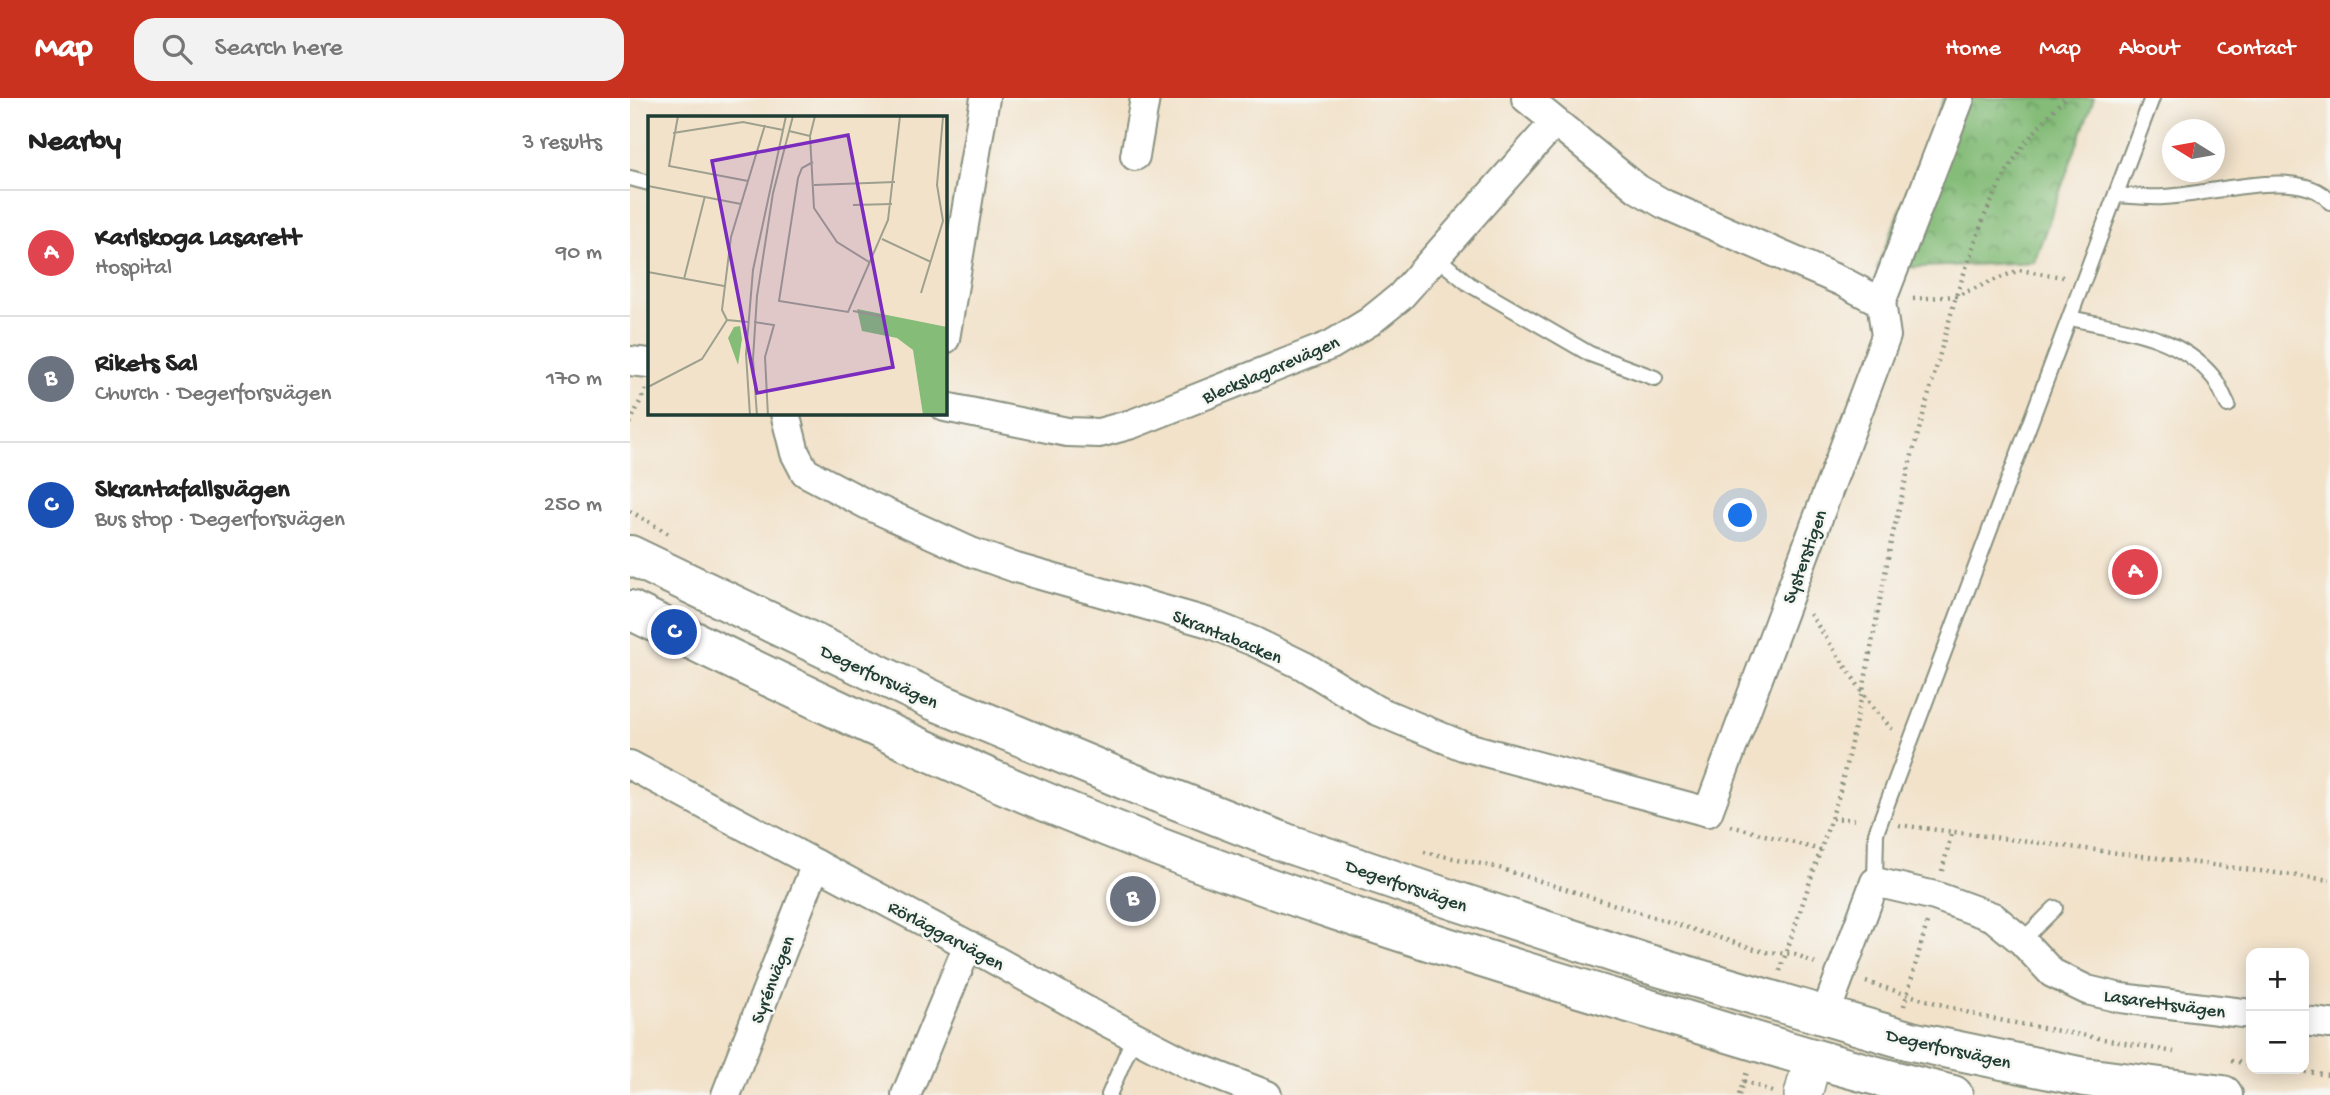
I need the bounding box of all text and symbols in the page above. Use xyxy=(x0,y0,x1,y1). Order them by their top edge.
search box xyxy=(134,18,624,81)
text: Map xyxy=(35,30,92,68)
icon: search xyxy=(158,30,196,68)
text: Search here xyxy=(214,34,343,65)
text: Home xyxy=(1945,35,2001,64)
text: Map xyxy=(2039,35,2081,64)
text: About xyxy=(2119,35,2179,64)
text: Contact xyxy=(2217,35,2295,64)
inset map xyxy=(648,116,947,415)
north arrow xyxy=(2162,119,2225,182)
text: Nearby xyxy=(28,126,121,161)
text: 3 results xyxy=(522,130,602,157)
text: Karlskoga Lasarett xyxy=(95,224,301,255)
text: A xyxy=(44,240,58,267)
text: 90 m xyxy=(556,240,602,267)
text: Hospital xyxy=(95,255,172,282)
street label: Bleckslagarevägen xyxy=(1198,332,1343,411)
text: Rikets Sal xyxy=(95,350,198,381)
text: B xyxy=(45,366,57,393)
text: 170 m xyxy=(546,366,602,393)
text: Church · Degerforsvägen xyxy=(95,381,331,408)
text: Skrantafallsvägen xyxy=(95,476,290,507)
text: C xyxy=(45,492,57,519)
text: 250 m xyxy=(544,492,602,519)
your location xyxy=(1723,498,1757,532)
text: Bus stop · Degerforsvägen xyxy=(95,507,345,534)
street label: Systerstigen xyxy=(1779,507,1834,607)
pin: A xyxy=(2112,546,2158,598)
pin: C xyxy=(651,606,697,658)
street label: Skrantabacken xyxy=(1168,606,1285,671)
street label: Degerforsvägen xyxy=(814,640,941,716)
street label: Degerforsvägen xyxy=(1340,855,1470,919)
pin: B xyxy=(1110,873,1156,925)
street label: Rörläggarvägen xyxy=(883,897,1008,977)
street label: Syrénvägen xyxy=(747,933,802,1027)
map controls xyxy=(2246,948,2309,1074)
button: + xyxy=(2246,948,2309,1011)
street label: Lasarettsvägen xyxy=(2102,986,2227,1025)
button: − xyxy=(2246,1011,2309,1074)
street label: Degerforsvägen xyxy=(1882,1024,2013,1076)

